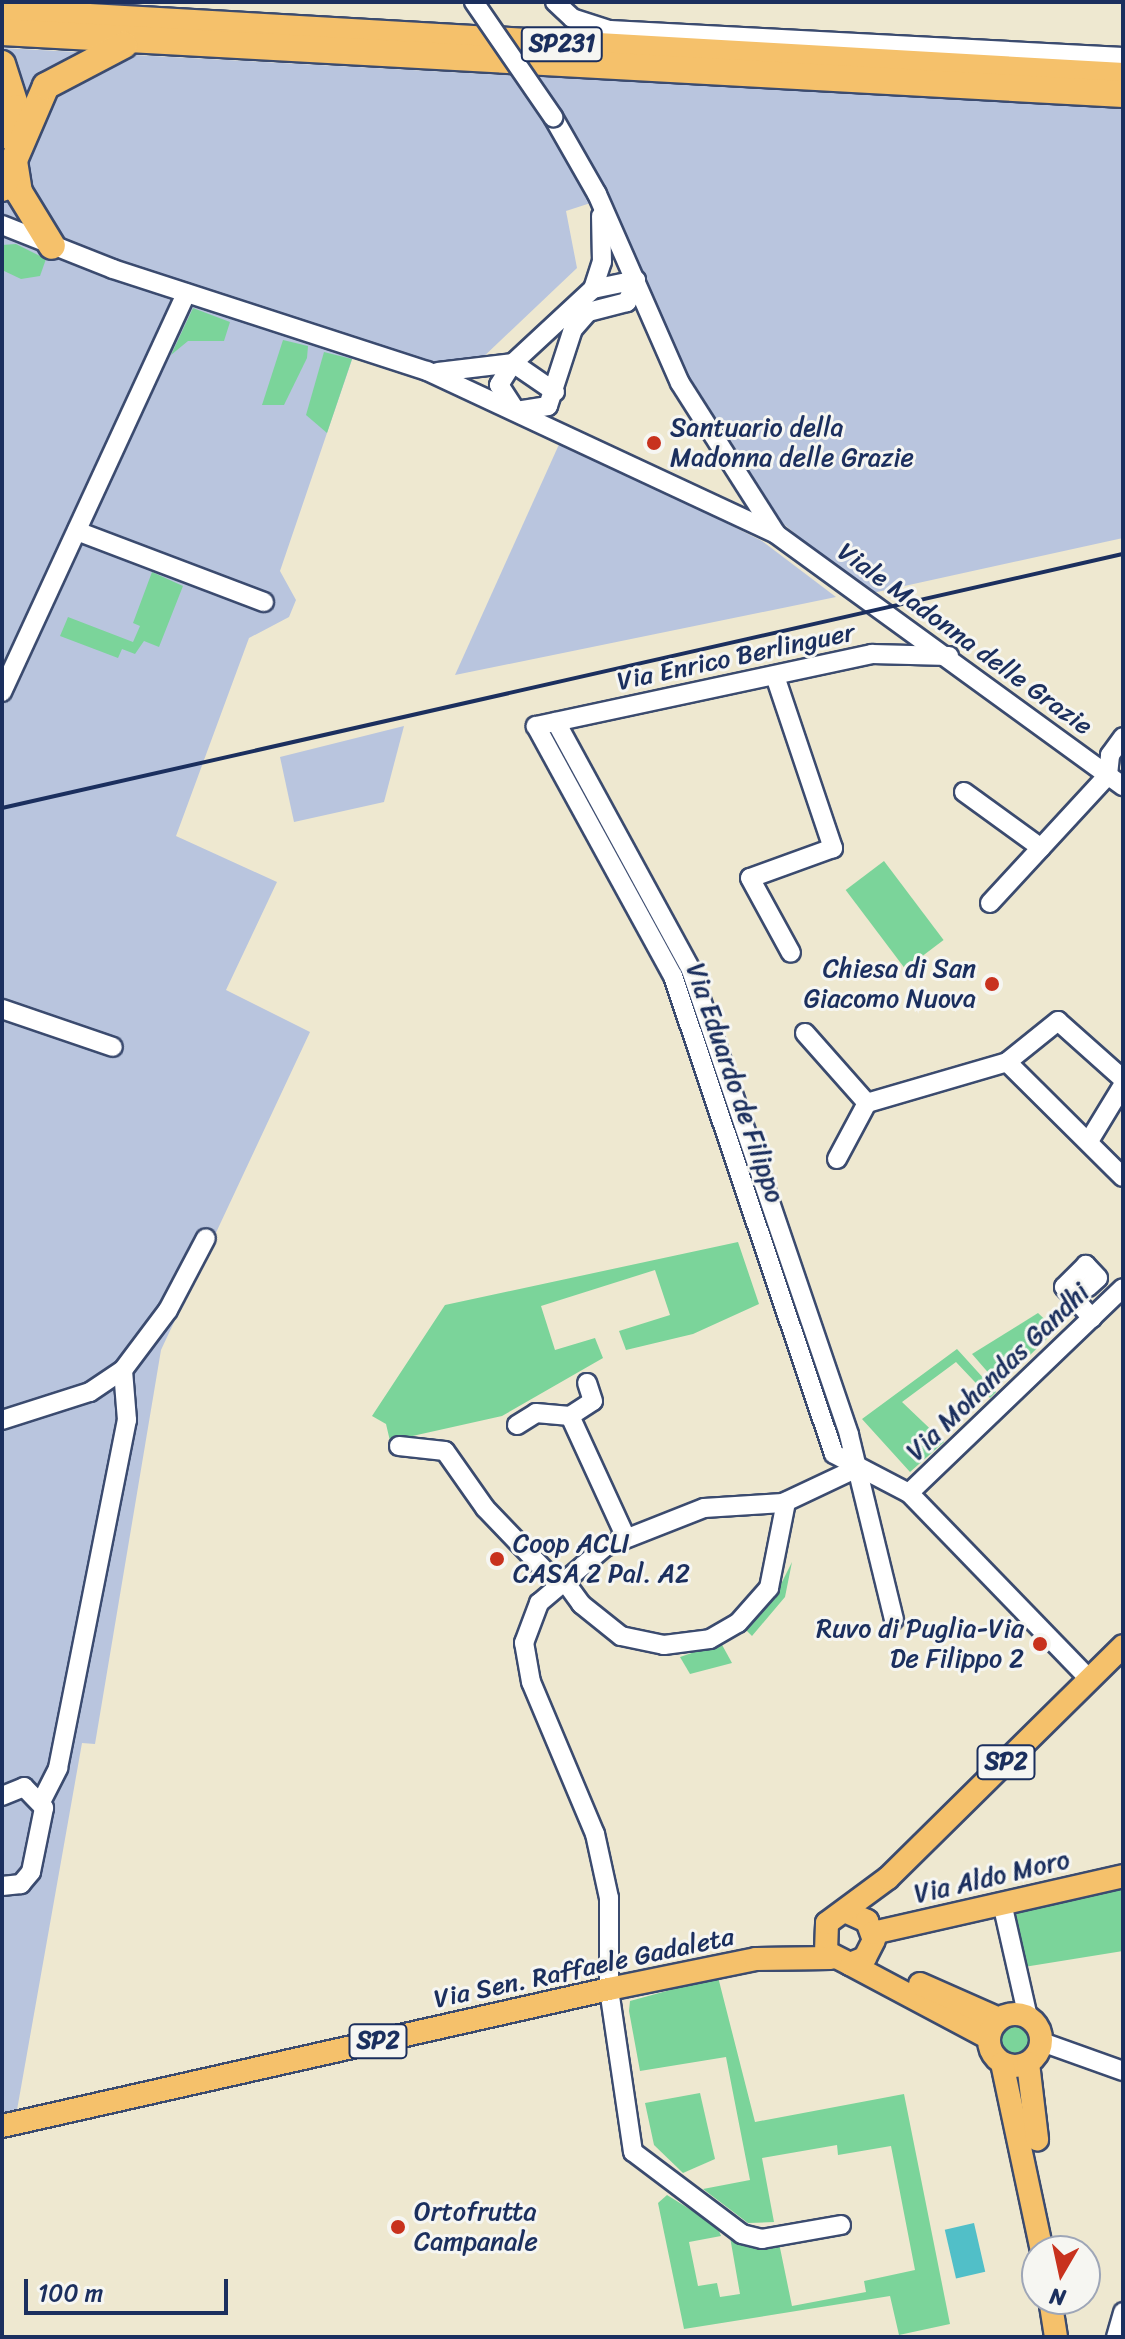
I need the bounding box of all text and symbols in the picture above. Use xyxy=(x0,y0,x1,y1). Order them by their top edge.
road number: SP231 xyxy=(520,24,604,64)
place label: Santuario della Madonna delle Grazie xyxy=(670,412,913,474)
marker: Santuario della Madonna delle Grazie xyxy=(645,434,663,452)
street label: Viale Madonna delle Grazie xyxy=(832,537,1098,741)
street label: Via Enrico Berlinguer xyxy=(614,617,858,697)
place label: Chiesa di San Giacomo Nuova xyxy=(803,953,976,1014)
street label: Via Eduardo de Filippo xyxy=(679,959,791,1207)
marker: Chiesa di San Giacomo Nuova xyxy=(983,975,1001,993)
street label: Via Mohandas Gandhi xyxy=(901,1277,1095,1467)
place label: Coop ACLI CASA 2 Pal. A2 xyxy=(513,1528,691,1590)
marker: Coop ACLI CASA 2 Pal. A2 xyxy=(488,1550,506,1568)
place label: Ruvo di Puglia-Via De Filippo 2 xyxy=(816,1613,1024,1674)
marker: Ruvo di Puglia-Via De Filippo 2 xyxy=(1031,1635,1049,1653)
road number: SP2 xyxy=(976,1742,1036,1782)
street label: Via Aldo Moro xyxy=(911,1844,1073,1910)
street label: Via Sen. Raffaele Gadaleta xyxy=(431,1921,737,2015)
road number: SP2 xyxy=(348,2021,408,2061)
place label: Ortofrutta Campanale xyxy=(414,2196,538,2258)
marker: Ortofrutta Campanale xyxy=(389,2218,407,2236)
north arrow xyxy=(1021,2235,1101,2315)
scale bar xyxy=(28,2263,232,2313)
text: 100 m xyxy=(38,2272,103,2314)
text: N xyxy=(1047,2277,1068,2318)

